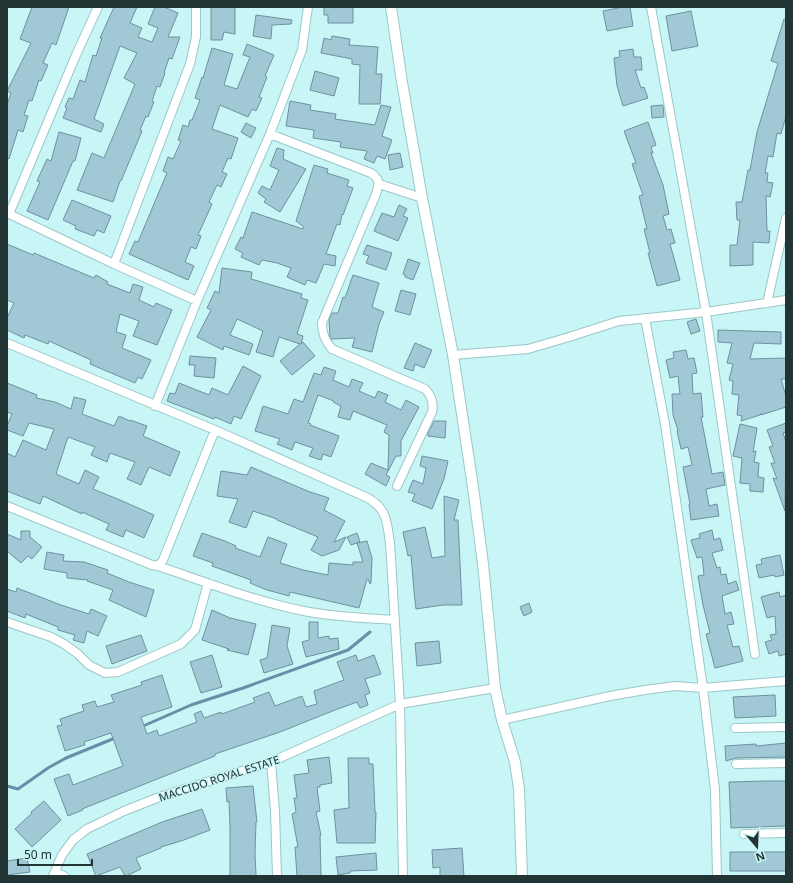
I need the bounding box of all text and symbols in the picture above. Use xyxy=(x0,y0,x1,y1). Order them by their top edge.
street label: MACCIDO ROYAL ESTATE xyxy=(157,751,281,805)
north arrow xyxy=(737,827,777,867)
scale bar xyxy=(18,841,92,867)
text: 50 m xyxy=(24,846,52,863)
text: N xyxy=(754,848,767,865)

